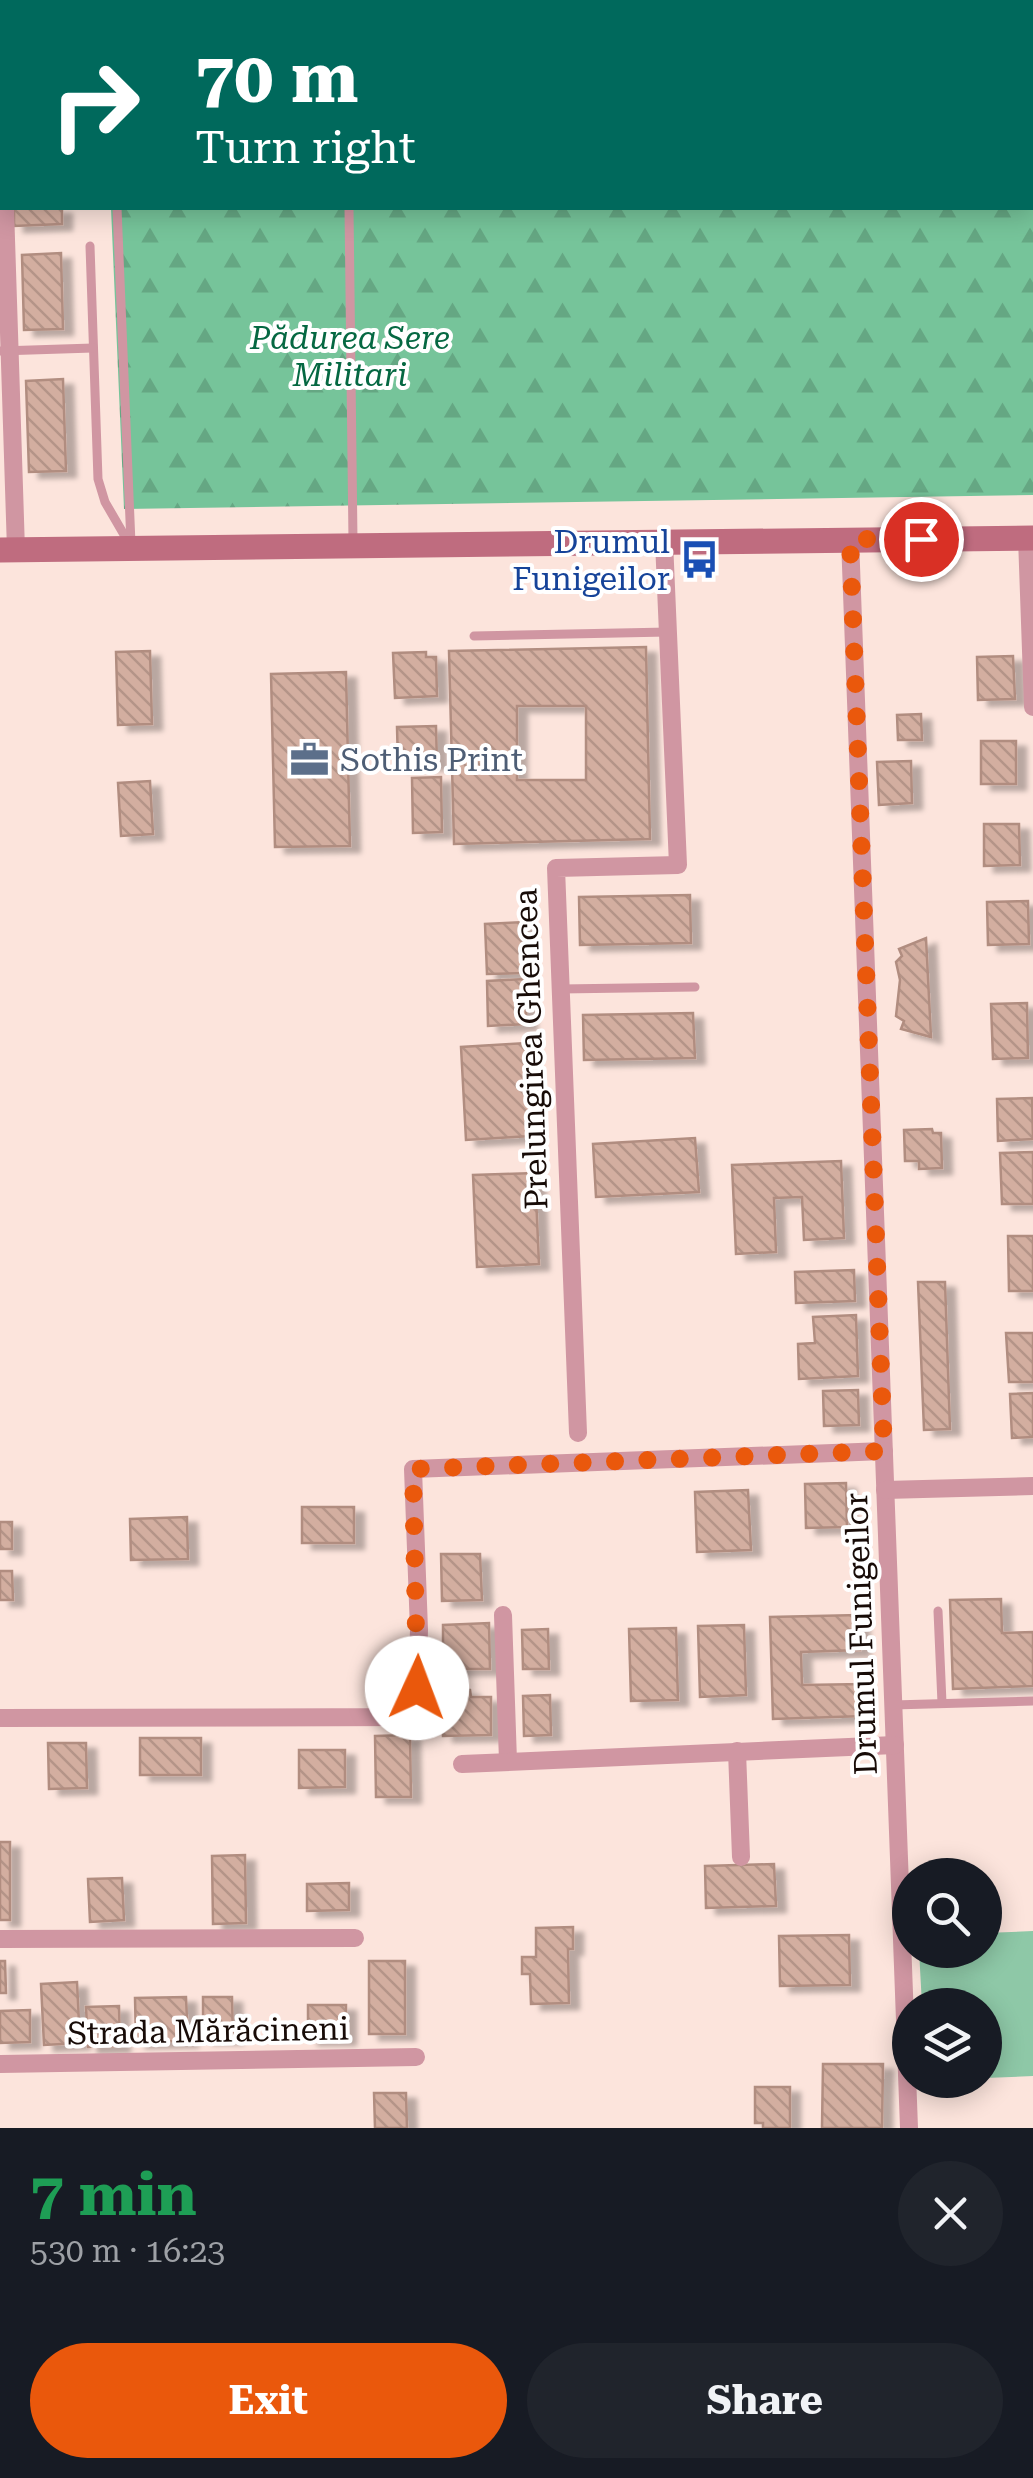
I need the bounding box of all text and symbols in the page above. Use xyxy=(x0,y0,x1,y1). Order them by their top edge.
text: 70 m xyxy=(195,37,359,119)
icon: right xyxy=(30,40,160,170)
text: Turn right xyxy=(195,121,416,174)
park label: Pădurea Sere Militari xyxy=(249,319,450,394)
pin xyxy=(879,497,964,582)
icon: arrive xyxy=(894,512,949,567)
place label: Drumul Funigeilor xyxy=(512,523,670,598)
bus stop icon: Drumul Funigeilor xyxy=(679,539,721,581)
office icon: Sothis Print xyxy=(289,739,331,781)
place label: Sothis Print xyxy=(340,741,523,779)
street label: Prelungirea Ghencea xyxy=(506,888,556,1210)
street label: Drumul Funigeilor xyxy=(837,1492,885,1776)
position arrow xyxy=(365,1636,469,1740)
map controls xyxy=(892,1858,1002,2098)
button: search xyxy=(892,1858,1002,1968)
button: layers xyxy=(892,1988,1002,2098)
street label: Strada Mărăcineni xyxy=(67,2010,349,2052)
text: 7 min xyxy=(30,2159,197,2230)
button: close xyxy=(898,2161,1003,2266)
text: 530 m · 16:23 xyxy=(30,2232,225,2270)
button: Exit xyxy=(30,2343,507,2458)
button: Share xyxy=(527,2343,1003,2458)

